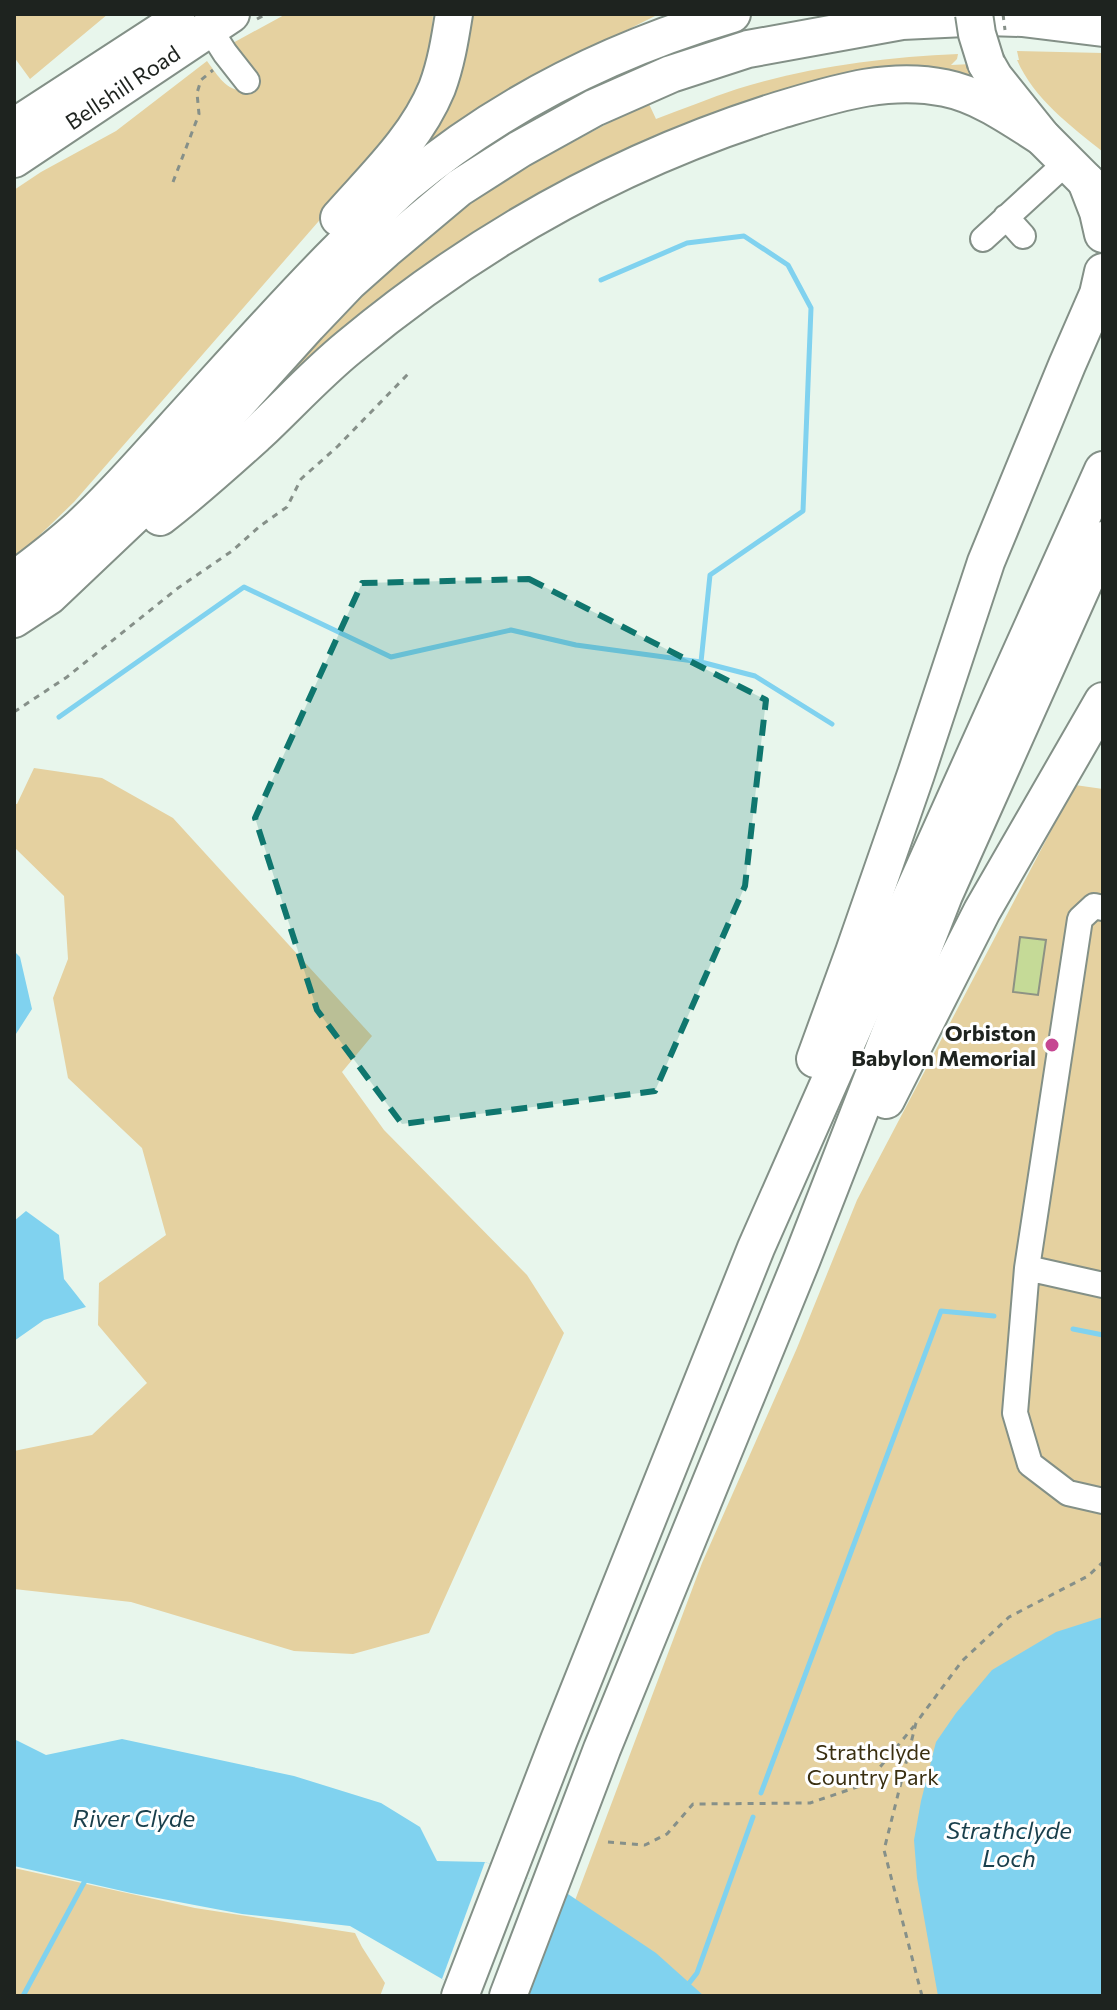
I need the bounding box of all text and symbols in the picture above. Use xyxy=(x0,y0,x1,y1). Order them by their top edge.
street label: Bellshill Road xyxy=(60,39,185,135)
place label: Orbiston Babylon Memorial xyxy=(851,1019,1036,1071)
marker: Orbiston Babylon Memorial xyxy=(1043,1036,1061,1054)
park label: Strathclyde Country Park xyxy=(807,1738,939,1790)
water label: River Clyde xyxy=(73,1803,196,1832)
water label: Strathclyde Loch xyxy=(946,1815,1072,1872)

